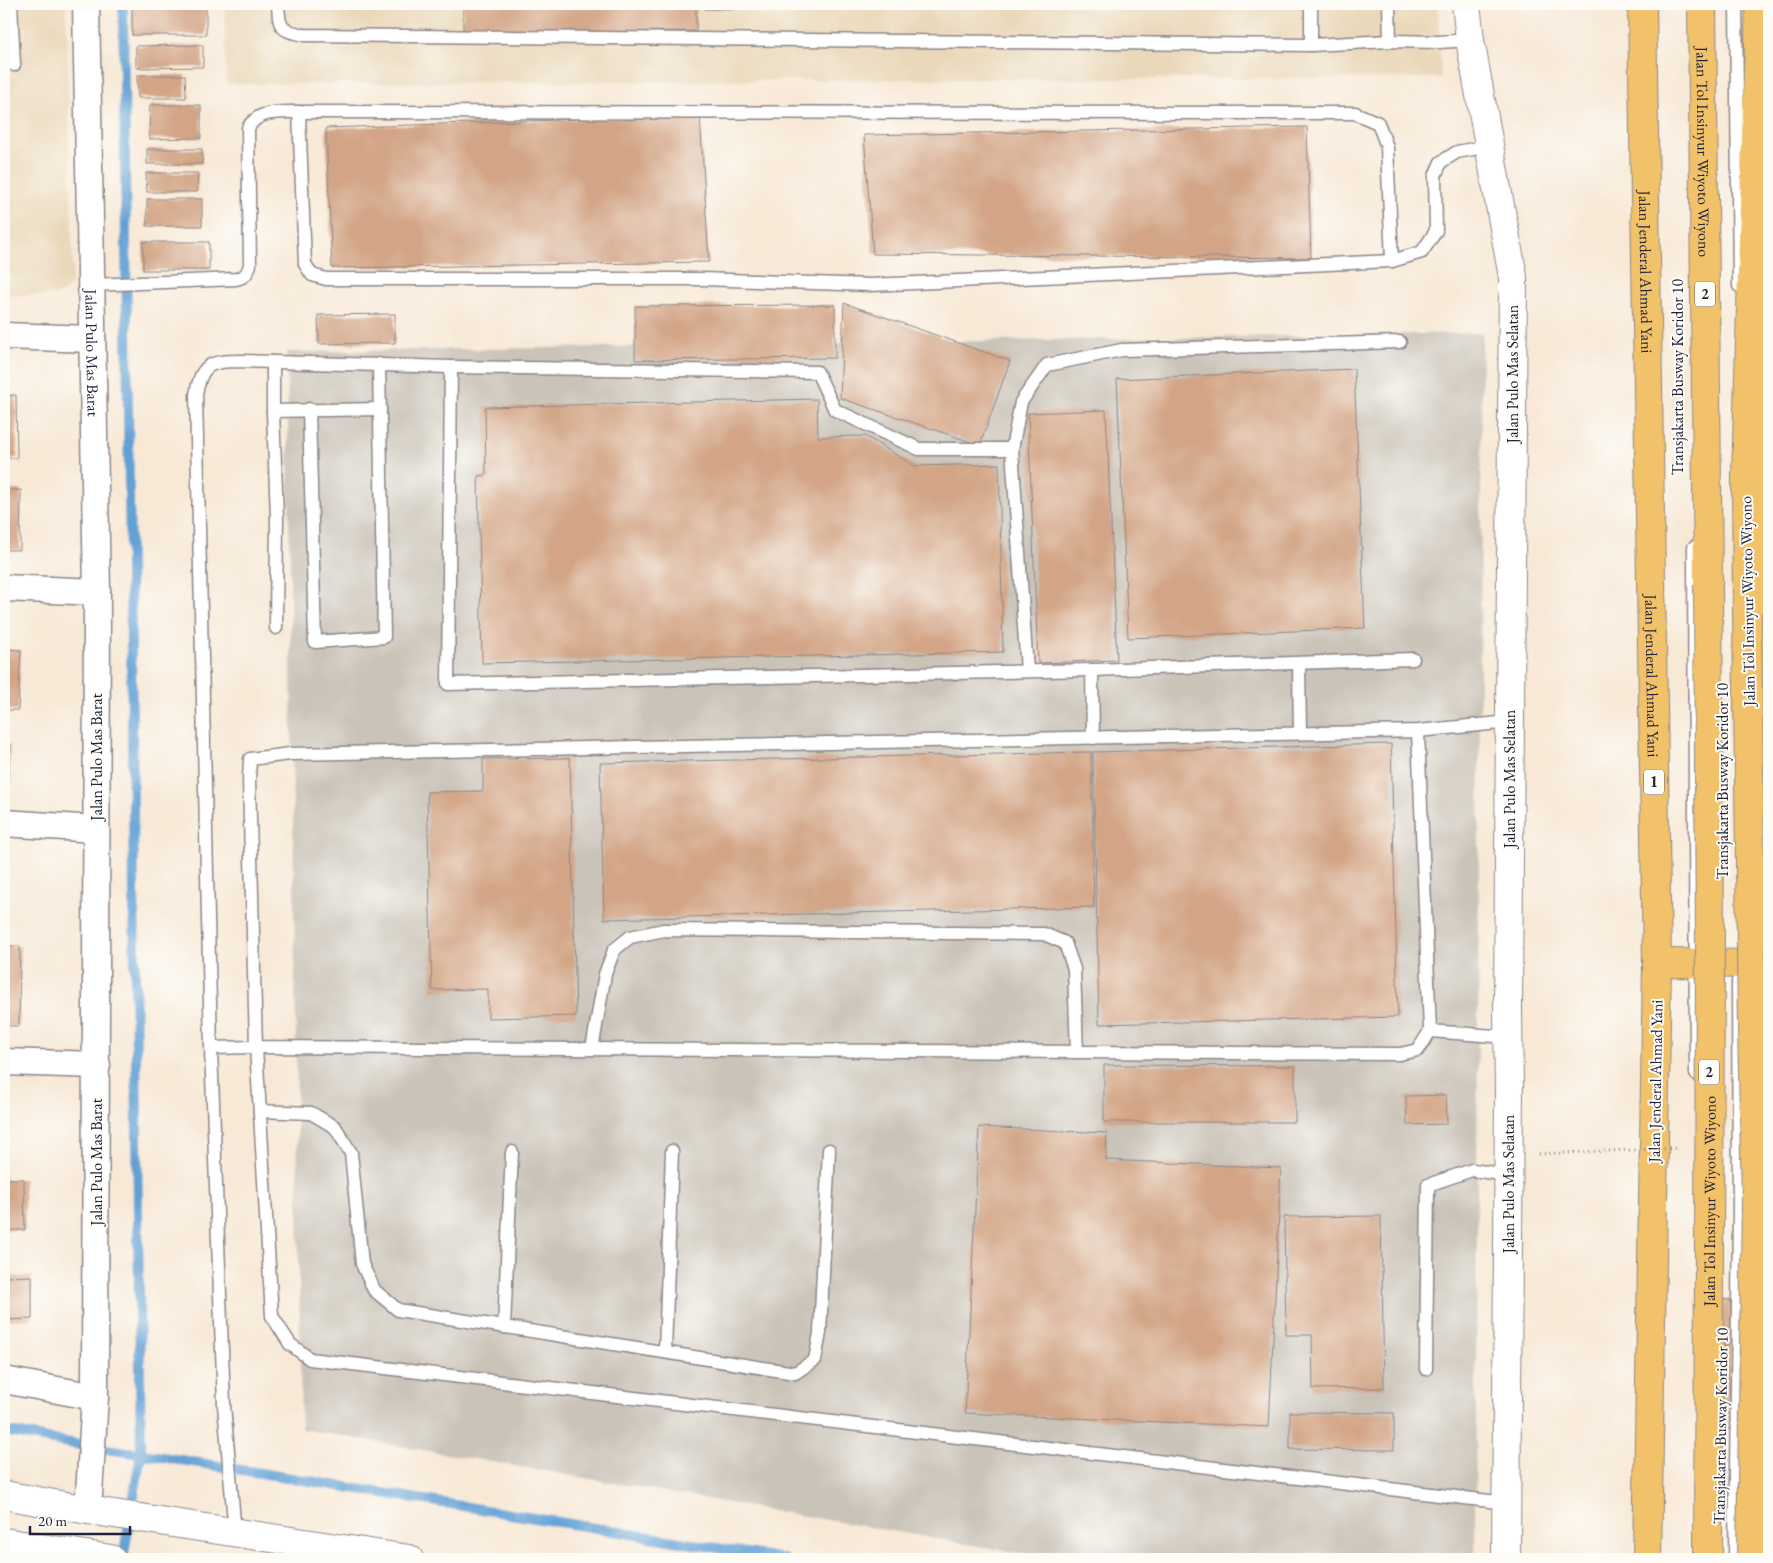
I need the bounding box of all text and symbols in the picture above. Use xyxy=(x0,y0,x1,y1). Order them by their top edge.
street label: Jalan Tol Insinyur Wiyoto Wiyono xyxy=(1691,45,1715,257)
street label: Jalan Jenderal Ahmad Yani xyxy=(1634,188,1657,354)
street label: Transjakarta Busway Koridor 10 xyxy=(1667,278,1688,475)
road number: 2 xyxy=(1695,282,1715,306)
street label: Jalan Pulo Mas Barat xyxy=(80,287,104,417)
street label: Jalan Pulo Mas Selatan xyxy=(1502,304,1523,445)
street label: Jalan Tol Insinyur Wiyoto Wiyono xyxy=(1735,496,1760,708)
street label: Jalan Jenderal Ahmad Yani xyxy=(1640,592,1664,758)
street label: Transjakarta Busway Koridor 10 xyxy=(1712,682,1733,879)
street label: Jalan Pulo Mas Barat xyxy=(86,693,107,823)
street label: Jalan Pulo Mas Selatan xyxy=(1499,709,1520,850)
road number: 1 xyxy=(1644,770,1664,794)
street label: Jalan Jenderal Ahmad Yani xyxy=(1644,999,1667,1165)
road number: 2 xyxy=(1699,1060,1719,1084)
street label: Jalan Tol Insinyur Wiyoto Wiyono xyxy=(1699,1096,1721,1308)
street label: Jalan Pulo Mas Barat xyxy=(86,1098,107,1228)
street label: Jalan Pulo Mas Selatan xyxy=(1498,1114,1519,1255)
street label: Transjakarta Busway Koridor 10 xyxy=(1708,1327,1733,1524)
scale bar xyxy=(30,1503,130,1535)
text: 20 m xyxy=(38,1511,67,1530)

